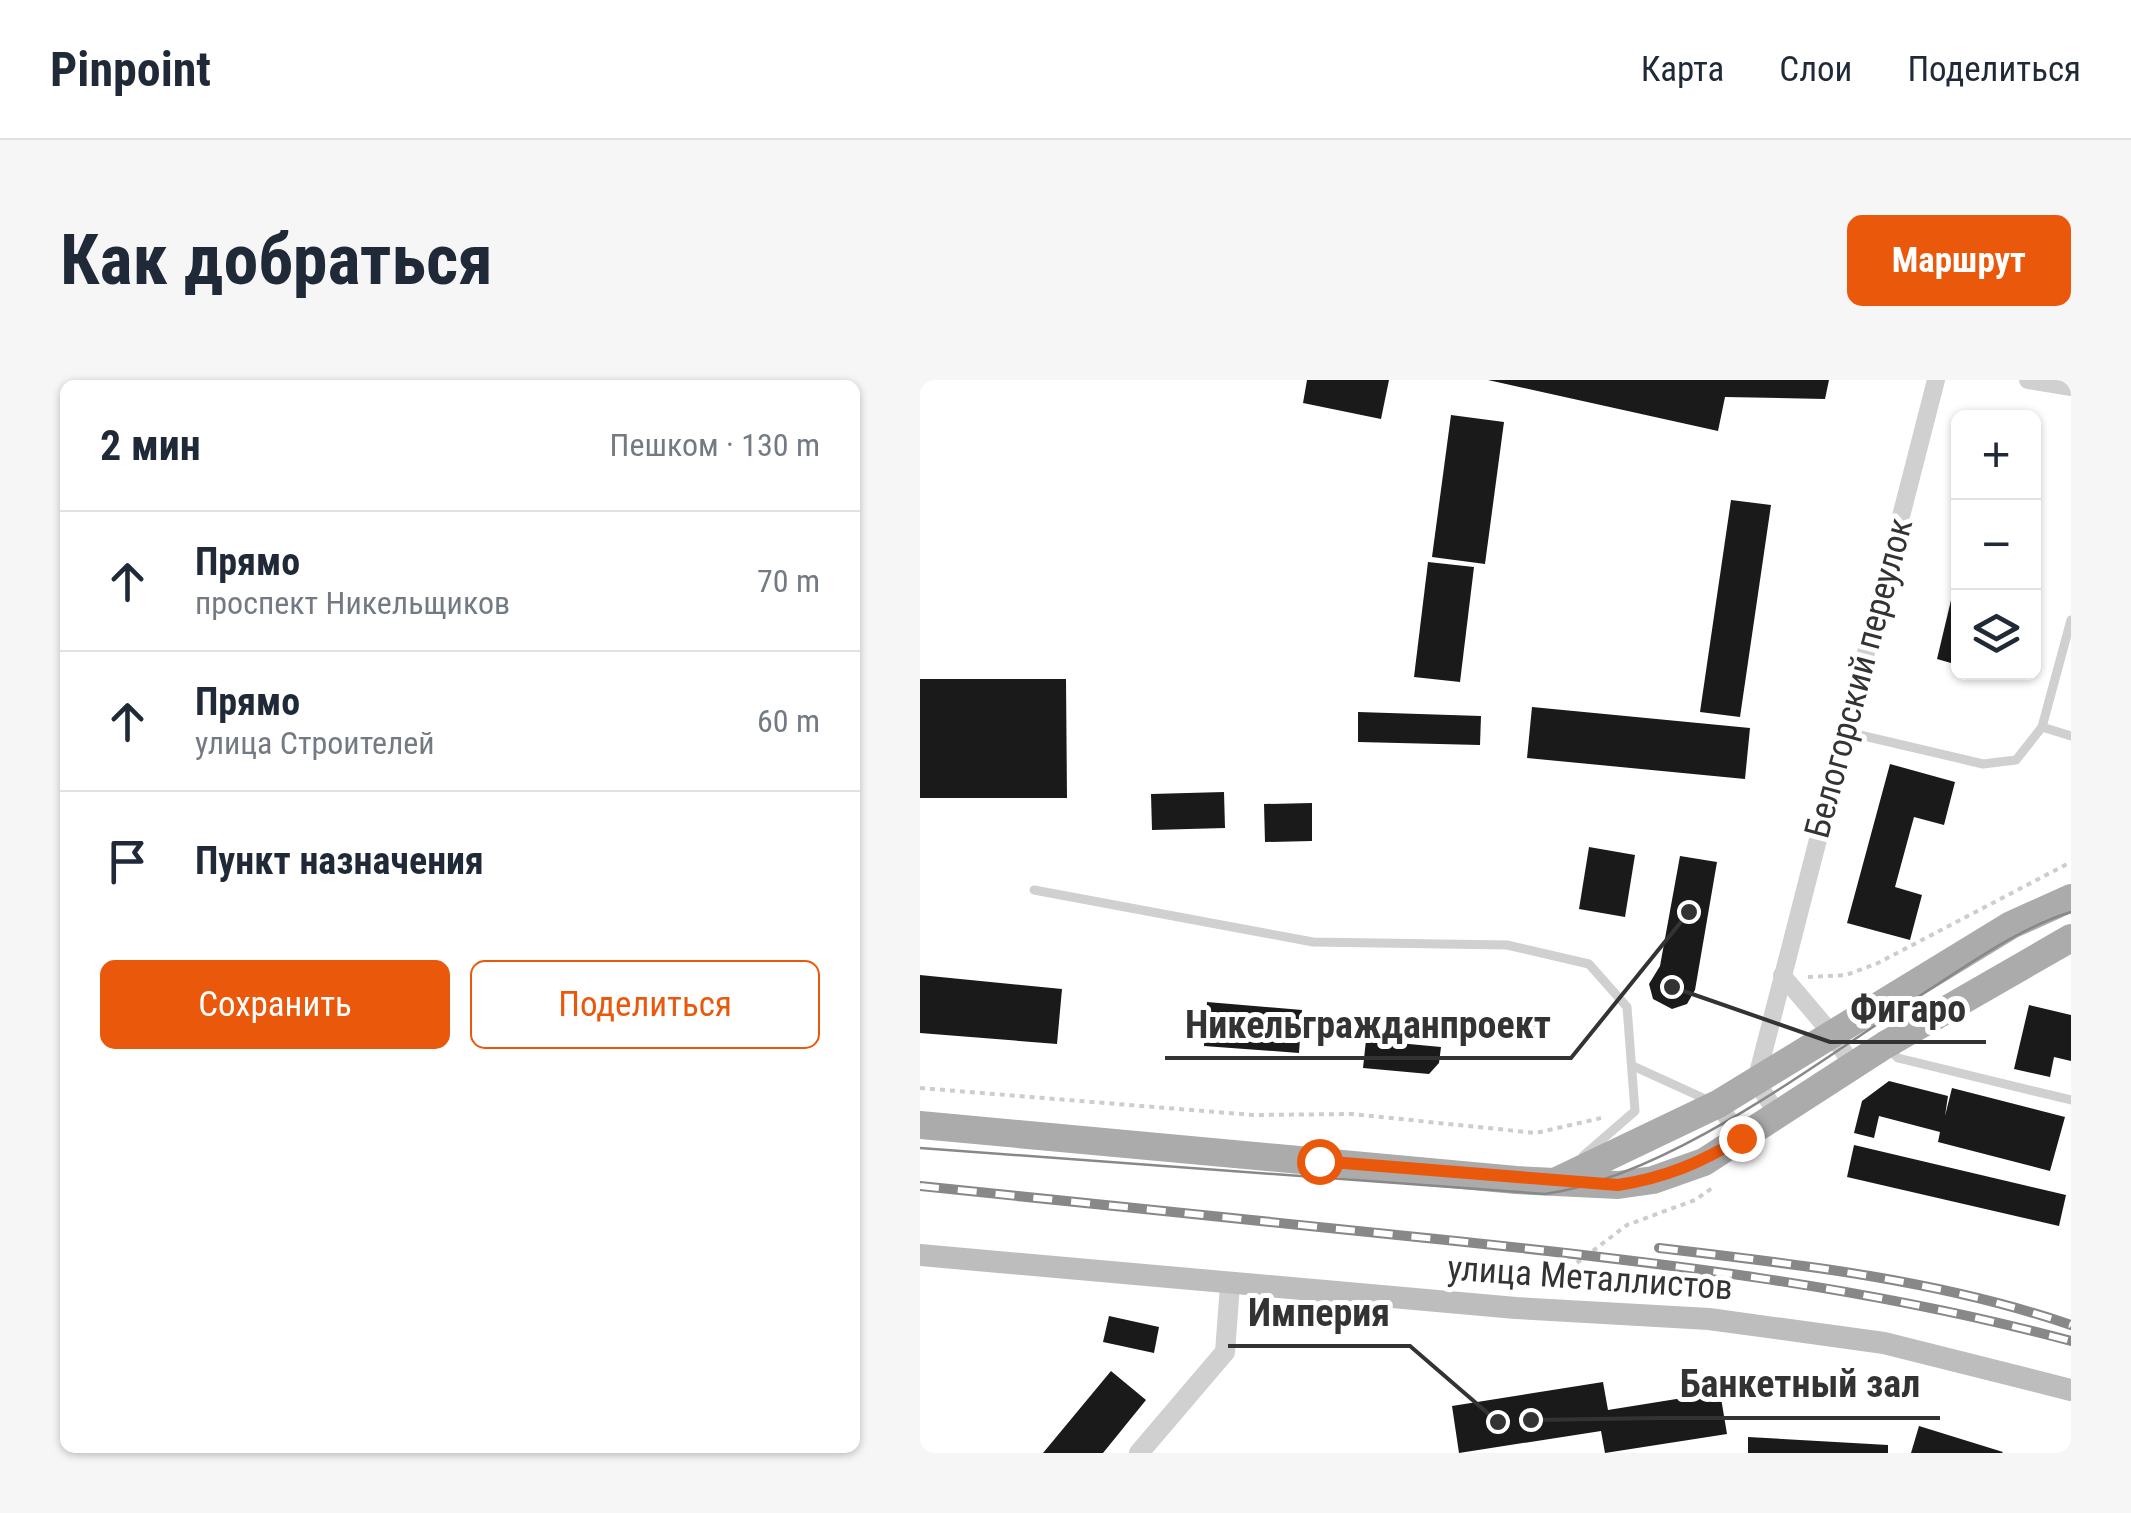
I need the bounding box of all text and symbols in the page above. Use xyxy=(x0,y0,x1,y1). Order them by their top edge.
text: Pinpoint xyxy=(50,41,211,98)
text: Карта xyxy=(1641,49,1724,90)
text: Слои xyxy=(1779,49,1852,90)
text: Поделиться xyxy=(1907,49,2081,90)
button: Маршрут xyxy=(1847,215,2071,306)
text: Как добраться xyxy=(60,219,493,301)
map controls xyxy=(1951,410,2041,680)
button: + xyxy=(1951,410,2041,500)
text: 2 мин xyxy=(100,421,201,470)
text: Пешком · 130 m xyxy=(610,426,820,464)
button: − xyxy=(1951,500,2041,590)
street label: Белогорский переулок xyxy=(1797,514,1921,842)
text: Прямо xyxy=(195,540,300,584)
icon: ahead xyxy=(100,554,155,609)
text: 70 m xyxy=(757,562,820,600)
text: проспект Никельщиков xyxy=(195,584,510,622)
button: layers xyxy=(1951,590,2041,680)
text: Прямо xyxy=(195,680,300,724)
icon: ahead xyxy=(100,694,155,749)
text: 60 m xyxy=(757,702,820,740)
text: улица Строителей xyxy=(195,724,435,762)
icon: arrive xyxy=(100,834,155,889)
text: Пункт назначения xyxy=(195,839,484,883)
button: Сохранить xyxy=(100,960,450,1049)
button: Поделиться xyxy=(470,960,820,1049)
callout: Фигаро xyxy=(1830,974,1986,1042)
text: Фигаро xyxy=(1850,987,1966,1031)
callout: Никельгражданпроект xyxy=(1165,990,1571,1058)
text: Никельгражданпроект xyxy=(1185,1003,1551,1047)
route end xyxy=(1719,1116,1765,1162)
route start xyxy=(1297,1139,1343,1185)
street label: улица Металлистов xyxy=(1446,1248,1734,1308)
callout: Империя xyxy=(1228,1278,1410,1346)
text: Империя xyxy=(1248,1291,1390,1335)
callout: Банкетный зал xyxy=(1659,1350,1940,1418)
text: Банкетный зал xyxy=(1680,1362,1920,1406)

